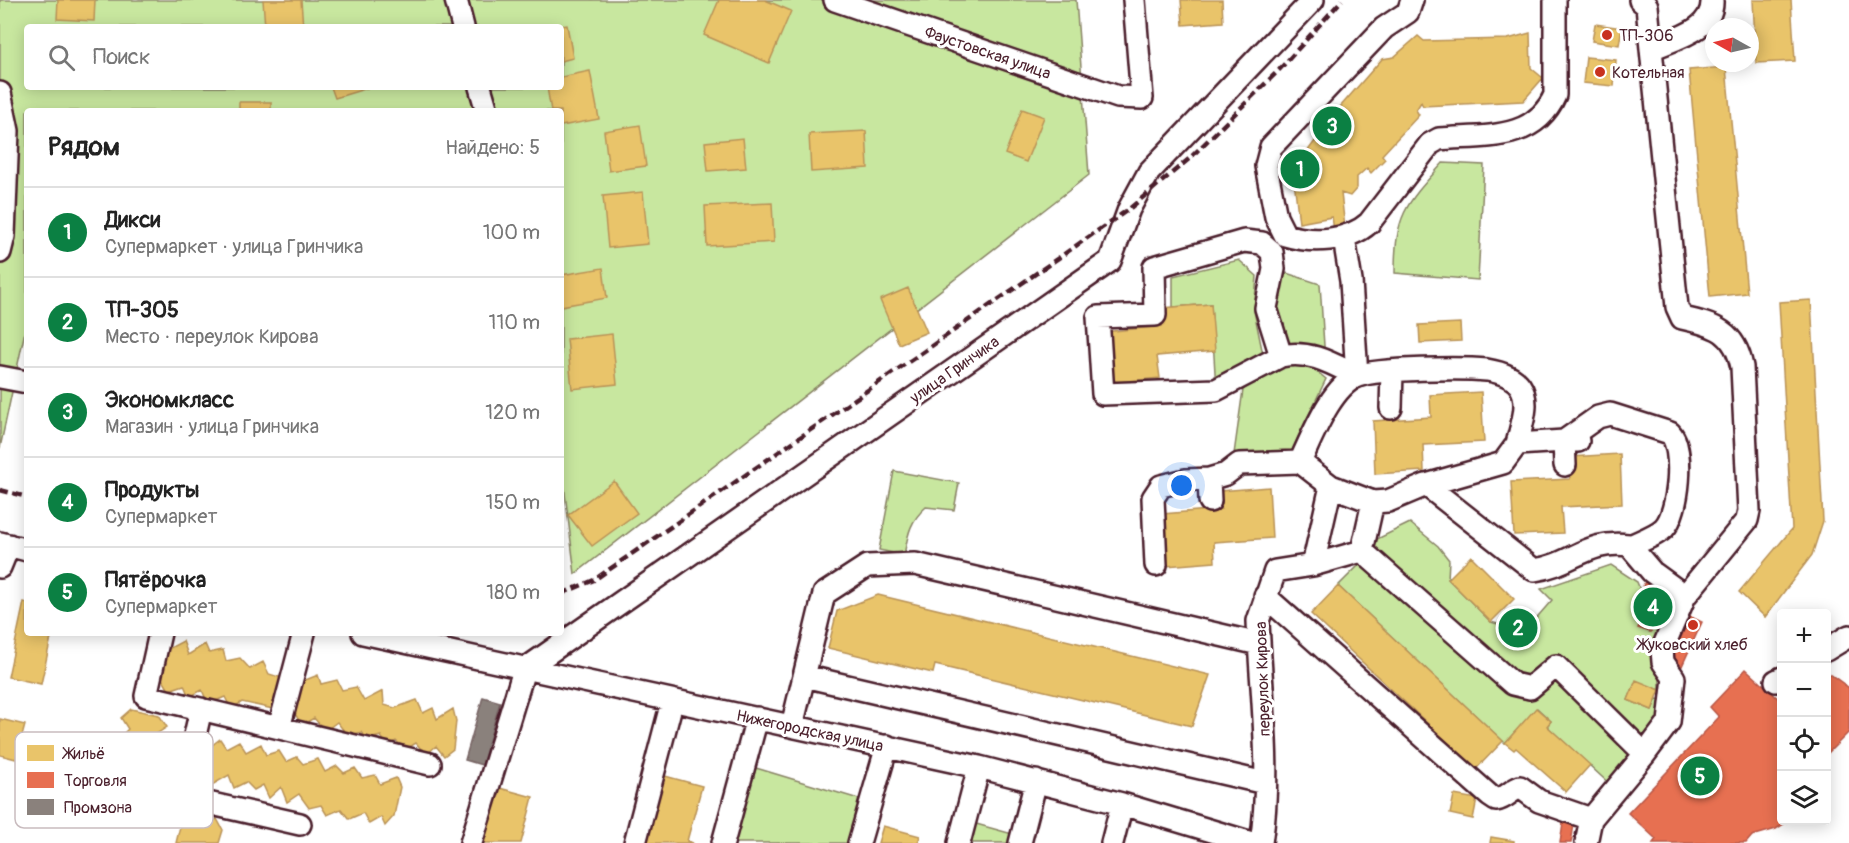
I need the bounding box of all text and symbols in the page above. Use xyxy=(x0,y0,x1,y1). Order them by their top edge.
north arrow xyxy=(1705,18,1759,72)
street label: Фаустовская улица xyxy=(922,22,1053,84)
search box xyxy=(24,24,564,90)
place label: ТП-306 xyxy=(1619,26,1673,46)
marker: ТП-306 xyxy=(1600,28,1614,42)
icon: search xyxy=(45,41,78,74)
text: Поиск xyxy=(93,43,150,71)
place label: Котельная xyxy=(1612,63,1684,83)
marker: Котельная xyxy=(1593,65,1607,79)
pin: 3 xyxy=(1312,104,1352,148)
text: Рядом xyxy=(48,131,120,163)
text: Найдено: 5 xyxy=(445,135,540,160)
pin: 1 xyxy=(1280,146,1320,192)
text: Дикси xyxy=(105,206,160,234)
text: 1 xyxy=(64,220,71,245)
text: 100 m xyxy=(483,220,540,245)
text: Супермаркет · улица Гринчика xyxy=(105,234,363,259)
text: ТП-305 xyxy=(105,296,179,324)
text: 2 xyxy=(62,310,73,335)
text: 110 m xyxy=(489,310,540,335)
text: Место · переулок Кирова xyxy=(105,324,318,349)
street label: улица Гринчика xyxy=(905,332,1003,409)
text: Экономкласс xyxy=(105,386,234,414)
text: 3 xyxy=(62,400,73,425)
text: 120 m xyxy=(485,400,540,425)
text: Магазин · улица Гринчика xyxy=(105,414,319,439)
your location xyxy=(1167,471,1196,500)
text: Продукты xyxy=(105,476,200,504)
text: 4 xyxy=(62,490,73,515)
text: 150 m xyxy=(486,490,540,515)
text: Супермаркет xyxy=(105,504,217,529)
text: Пятёрочка xyxy=(105,566,206,594)
text: 5 xyxy=(62,580,73,605)
text: 180 m xyxy=(486,580,540,605)
pin: 4 xyxy=(1634,584,1672,630)
text: Супермаркет xyxy=(105,594,217,619)
pin: 2 xyxy=(1498,606,1538,650)
map controls xyxy=(1777,609,1831,825)
button: + xyxy=(1777,609,1831,663)
marker: Жуковский хлеб xyxy=(1686,618,1700,632)
street label: переулок Кирова xyxy=(1251,621,1275,737)
place label: Жуковский хлеб xyxy=(1635,635,1748,655)
button: − xyxy=(1777,663,1831,717)
street label: Нижегородская улица xyxy=(734,706,885,756)
button: locate xyxy=(1777,717,1831,771)
legend xyxy=(15,732,213,828)
text: Жильё xyxy=(61,744,105,764)
pin: 5 xyxy=(1680,754,1720,798)
text: Торговля xyxy=(64,771,127,791)
button: layers xyxy=(1777,771,1831,825)
text: Промзона xyxy=(64,798,132,818)

